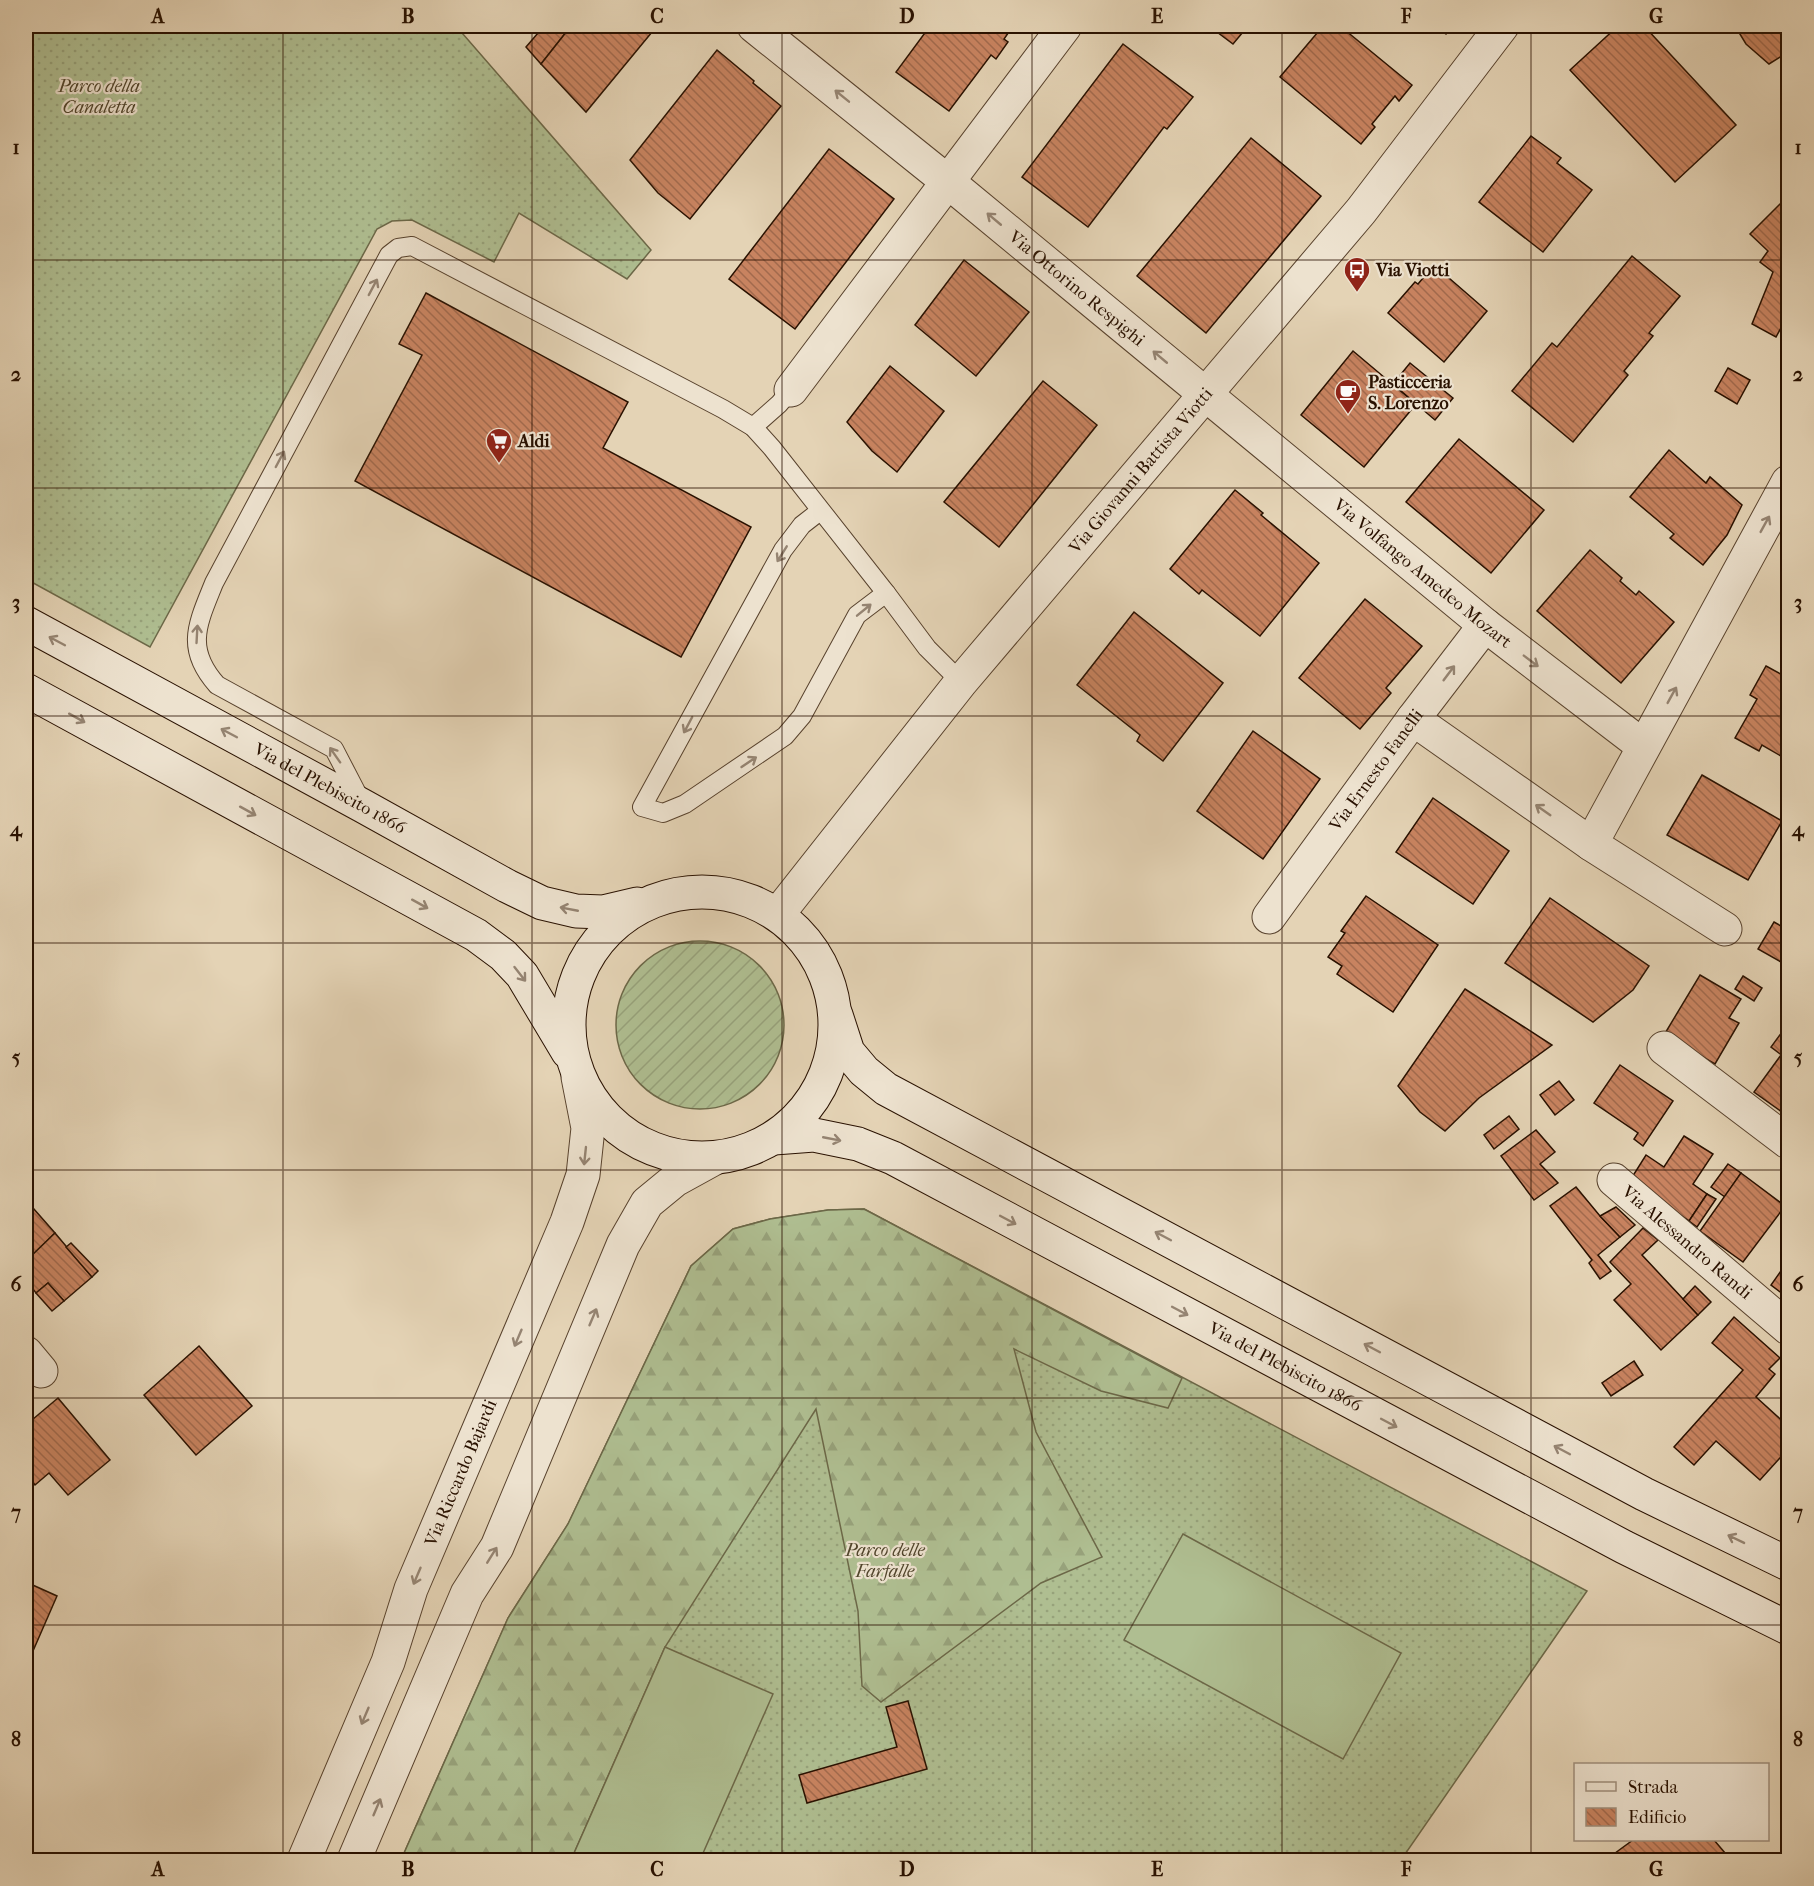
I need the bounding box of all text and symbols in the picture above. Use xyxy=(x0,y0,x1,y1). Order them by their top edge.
text: A xyxy=(150,5,166,28)
text: B xyxy=(401,5,415,28)
text: C xyxy=(650,5,664,28)
text: D xyxy=(899,5,915,28)
text: E xyxy=(1151,5,1163,28)
text: F xyxy=(1400,5,1412,28)
text: G xyxy=(1649,5,1663,28)
park label: Parco della Canaletta xyxy=(57,76,140,118)
one-way arrow xyxy=(834,90,850,103)
text: 1 xyxy=(12,136,20,159)
text: 1 xyxy=(1794,136,1802,159)
one-way arrow xyxy=(986,213,1002,226)
street label: Via Ottorino Respighi xyxy=(1004,226,1149,351)
bus stop icon: Via Viotti xyxy=(1342,255,1372,293)
place label: Via Viotti xyxy=(1375,260,1450,281)
one-way arrow xyxy=(367,279,379,296)
one-way arrow xyxy=(1152,351,1168,364)
text: 2 xyxy=(11,363,21,386)
text: 2 xyxy=(1793,363,1803,386)
place label: Pasticceria S. Lorenzo xyxy=(1368,372,1452,414)
cafe icon: Pasticceria S. Lorenzo xyxy=(1333,377,1363,415)
street label: Via Giovanni Battista Viotti xyxy=(1064,383,1218,559)
supermarket icon: Aldi xyxy=(484,426,514,464)
place label: Aldi xyxy=(517,431,550,452)
one-way arrow xyxy=(275,450,287,468)
street label: Via Volfango Amedeo Mozart xyxy=(1328,494,1516,653)
one-way arrow xyxy=(1760,516,1772,533)
one-way arrow xyxy=(775,545,787,562)
text: 3 xyxy=(12,591,20,614)
text: 3 xyxy=(1794,591,1802,614)
one-way arrow xyxy=(856,603,872,616)
one-way arrow xyxy=(192,625,203,645)
one-way arrow xyxy=(49,634,67,646)
one-way arrow xyxy=(1523,654,1539,667)
one-way arrow xyxy=(1442,665,1455,681)
one-way arrow xyxy=(1666,687,1678,704)
street label: Via Ernesto Fanelli xyxy=(1325,704,1428,836)
one-way arrow xyxy=(68,712,85,724)
one-way arrow xyxy=(682,715,693,733)
one-way arrow xyxy=(221,727,238,739)
street label: Via del Plebiscito 1866 xyxy=(249,738,410,839)
one-way arrow xyxy=(329,747,341,763)
one-way arrow xyxy=(740,756,757,768)
one-way arrow xyxy=(1535,804,1551,816)
one-way arrow xyxy=(239,805,256,817)
text: 4 xyxy=(9,818,23,842)
text: 4 xyxy=(1791,818,1805,842)
one-way arrow xyxy=(410,899,428,910)
one-way arrow xyxy=(560,903,579,914)
one-way arrow xyxy=(513,966,526,982)
text: 5 xyxy=(12,1046,21,1069)
text: 5 xyxy=(1794,1046,1803,1069)
one-way arrow xyxy=(822,1133,841,1145)
one-way arrow xyxy=(579,1145,590,1165)
street label: Via Alessandro Randi xyxy=(1617,1181,1757,1304)
one-way arrow xyxy=(999,1214,1016,1226)
one-way arrow xyxy=(1154,1230,1172,1241)
text: 6 xyxy=(11,1273,23,1296)
text: 6 xyxy=(1793,1273,1805,1296)
one-way arrow xyxy=(1171,1305,1188,1317)
one-way arrow xyxy=(588,1309,599,1327)
street label: Via del Plebiscito 1866 xyxy=(1204,1317,1365,1417)
one-way arrow xyxy=(512,1328,523,1347)
one-way arrow xyxy=(1363,1342,1381,1353)
street label: Via Riccardo Bajardi xyxy=(420,1396,502,1550)
one-way arrow xyxy=(1380,1417,1398,1429)
one-way arrow xyxy=(1554,1444,1571,1456)
text: 7 xyxy=(10,1501,21,1524)
text: 7 xyxy=(1792,1501,1803,1524)
one-way arrow xyxy=(1727,1532,1745,1544)
park label: Parco delle Farfalle xyxy=(844,1540,926,1582)
one-way arrow xyxy=(486,1547,498,1564)
one-way arrow xyxy=(411,1566,422,1584)
one-way arrow xyxy=(359,1706,370,1724)
text: 8 xyxy=(11,1728,21,1751)
text: 8 xyxy=(1793,1728,1803,1751)
legend xyxy=(1574,1763,1769,1841)
text: Strada xyxy=(1628,1777,1679,1798)
one-way arrow xyxy=(372,1798,383,1816)
text: Edificio xyxy=(1628,1807,1686,1828)
text: A xyxy=(150,1858,166,1881)
text: B xyxy=(401,1858,415,1881)
text: C xyxy=(650,1858,664,1881)
text: D xyxy=(899,1858,915,1881)
text: E xyxy=(1151,1858,1163,1881)
text: F xyxy=(1400,1858,1412,1881)
text: G xyxy=(1649,1858,1663,1881)

